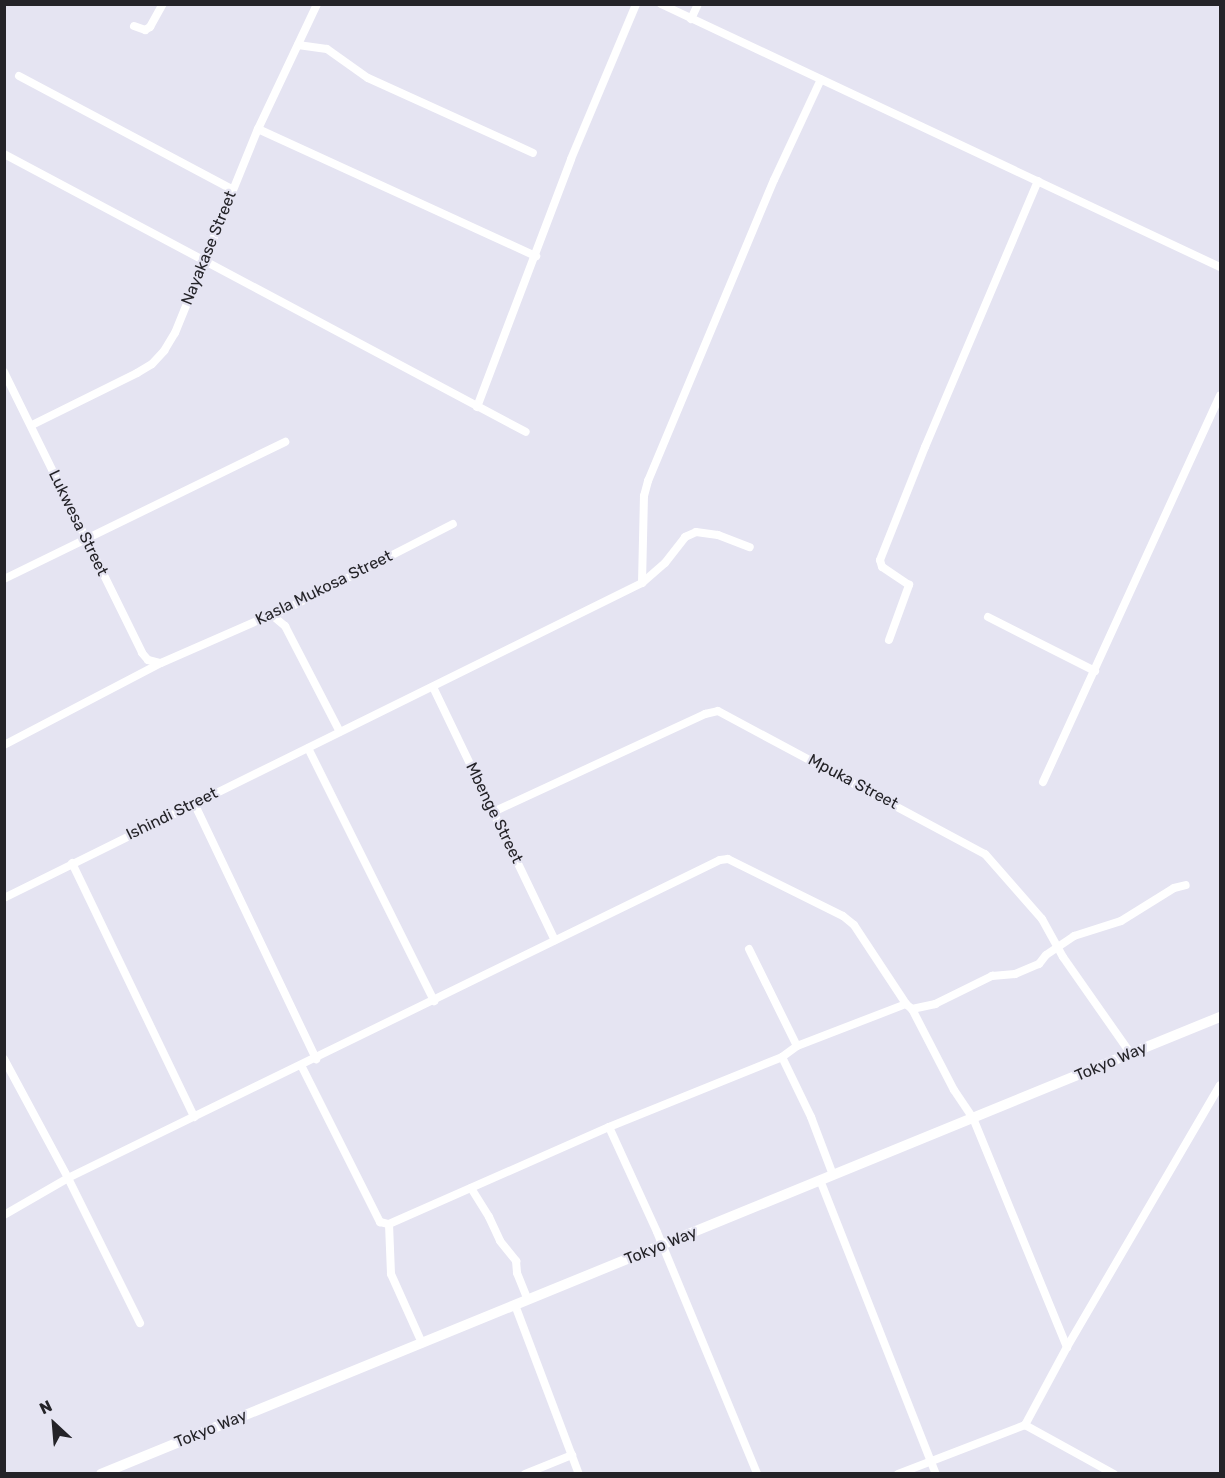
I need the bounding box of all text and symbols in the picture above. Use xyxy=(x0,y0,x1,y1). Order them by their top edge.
street label: Nayakase Street xyxy=(177,188,241,308)
street label: Lukwesa Street xyxy=(44,467,112,579)
street label: Kasla Mukosa Street xyxy=(253,547,395,629)
street label: Mpuka Street xyxy=(805,750,901,814)
street label: Mbenge Street xyxy=(461,760,527,866)
street label: Ishindi Street xyxy=(123,784,221,844)
street label: Tokyo Way xyxy=(1072,1038,1150,1086)
street label: Tokyo Way xyxy=(622,1223,700,1269)
north arrow xyxy=(24,1394,84,1454)
text: N xyxy=(37,1396,55,1418)
street label: Tokyo Way xyxy=(172,1406,250,1452)

